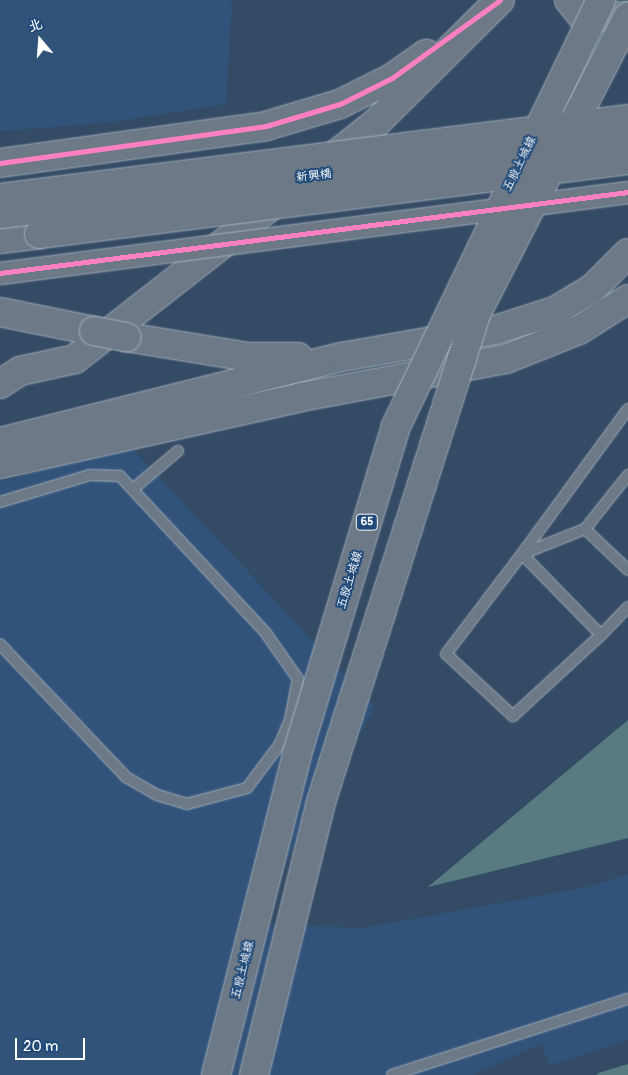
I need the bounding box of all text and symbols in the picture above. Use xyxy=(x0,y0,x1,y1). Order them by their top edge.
north arrow xyxy=(15,15,65,65)
text: 北 xyxy=(26,15,44,36)
street label: 五股土城線 xyxy=(500,134,540,194)
street label: 新興橋 xyxy=(295,167,333,185)
road number: 65 xyxy=(356,514,378,530)
street label: 五股土城線 xyxy=(334,549,366,611)
street label: 五股土城線 xyxy=(229,939,257,1001)
scale bar xyxy=(18,1028,88,1060)
text: 20 m xyxy=(23,1037,58,1056)

